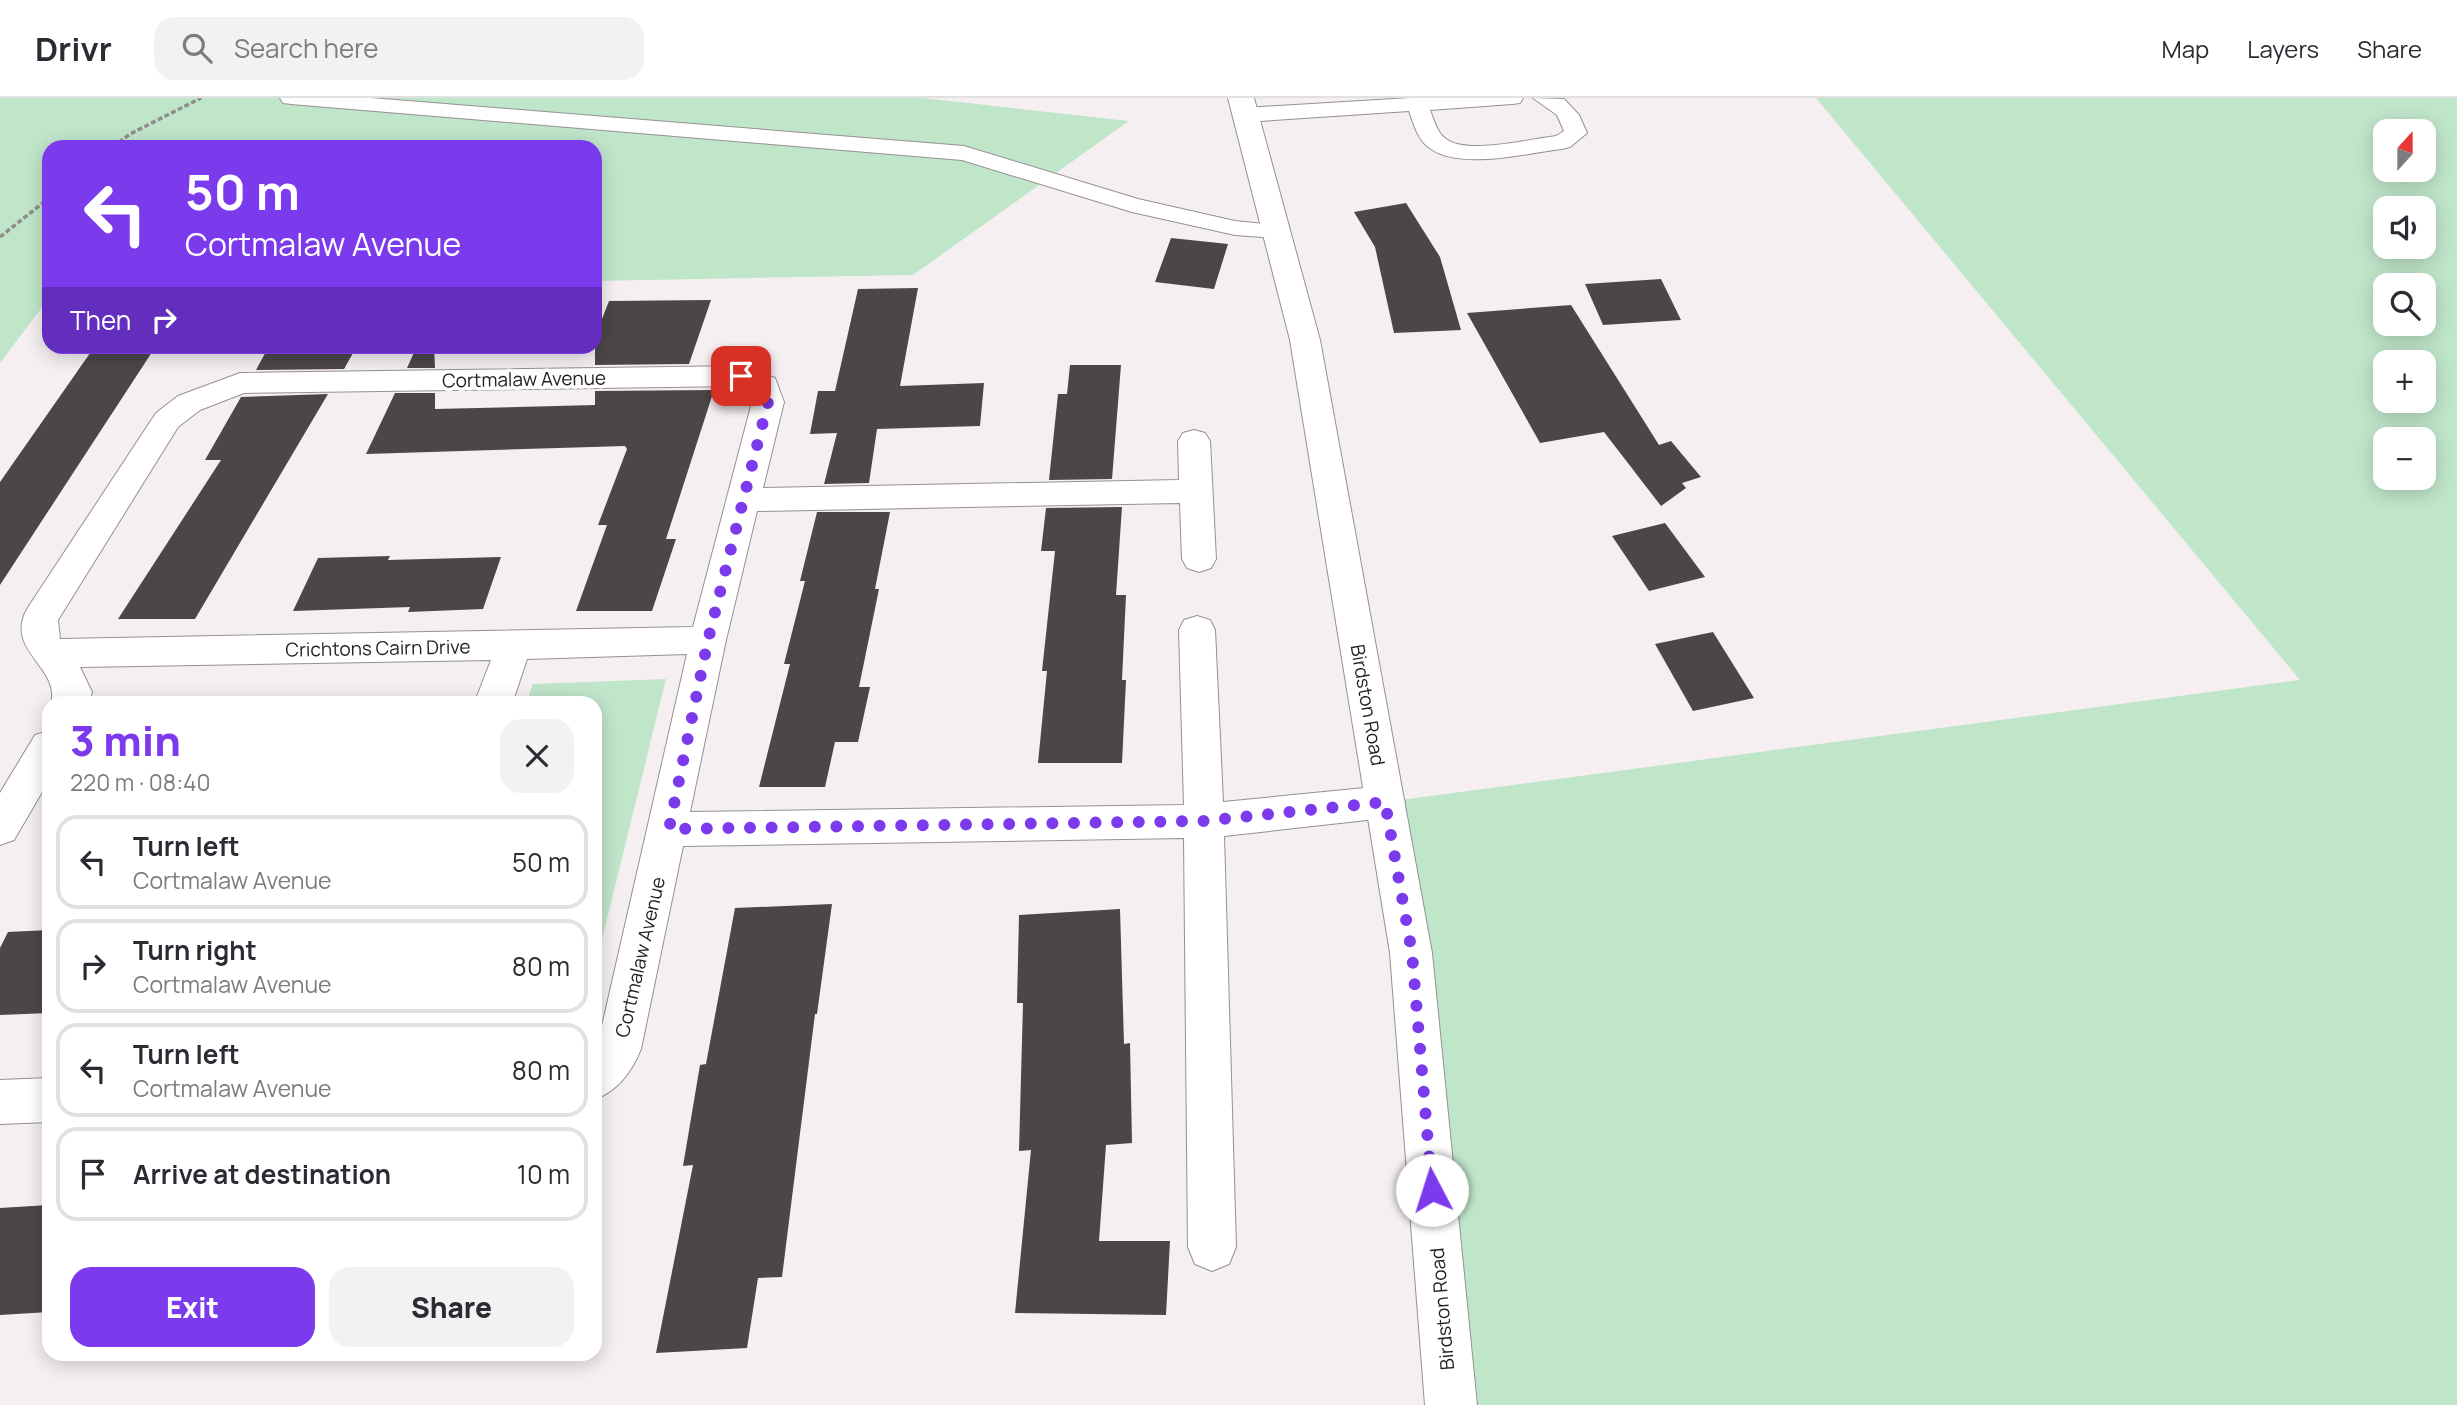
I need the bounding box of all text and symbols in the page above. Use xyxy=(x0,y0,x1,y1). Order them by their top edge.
search box xyxy=(154,17,644,80)
text: Drivr xyxy=(35,26,112,71)
icon: search xyxy=(178,29,216,67)
text: Search here xyxy=(234,30,378,66)
text: Map xyxy=(2162,32,2209,65)
text: Layers xyxy=(2247,32,2319,65)
text: Share xyxy=(2357,32,2422,65)
north arrow xyxy=(2373,119,2436,182)
map controls xyxy=(2373,119,2436,490)
text: 50 m xyxy=(185,158,300,225)
icon: left xyxy=(70,168,161,259)
button: sound xyxy=(2373,196,2436,259)
text: Cortmalaw Avenue xyxy=(185,222,461,266)
button: search xyxy=(2373,273,2436,336)
icon: right xyxy=(145,301,183,339)
text: Then xyxy=(70,302,131,338)
pin xyxy=(711,346,771,406)
button: + xyxy=(2373,350,2436,413)
icon: arrive xyxy=(722,357,760,395)
street label: Cortmalaw Avenue xyxy=(442,365,606,393)
button: − xyxy=(2373,427,2436,490)
street label: Crichtons Cairn Drive xyxy=(285,633,471,663)
street label: Birdston Road xyxy=(1345,642,1391,768)
text: 3 min xyxy=(70,711,181,769)
button: close xyxy=(500,719,574,793)
text: 220 m · 08:40 xyxy=(70,766,211,798)
text: Turn left xyxy=(133,828,240,864)
icon: left xyxy=(74,843,112,881)
text: 50 m xyxy=(512,844,570,880)
text: Cortmalaw Avenue xyxy=(133,864,332,896)
street label: Cortmalaw Avenue xyxy=(609,874,671,1040)
text: Turn right xyxy=(133,932,257,968)
icon: right xyxy=(74,947,112,985)
text: 80 m xyxy=(512,948,570,984)
text: Cortmalaw Avenue xyxy=(133,968,332,1000)
text: Turn left xyxy=(133,1036,240,1072)
icon: left xyxy=(74,1051,112,1089)
text: 80 m xyxy=(512,1052,570,1088)
text: Cortmalaw Avenue xyxy=(133,1072,332,1104)
position arrow xyxy=(1395,1153,1469,1227)
icon: arrive xyxy=(74,1155,112,1193)
text: Arrive at destination xyxy=(133,1156,391,1192)
text: 10 m xyxy=(517,1156,570,1192)
street label: Birdston Road xyxy=(1424,1247,1460,1371)
button: Exit xyxy=(70,1267,315,1347)
button: Share xyxy=(329,1267,574,1347)

